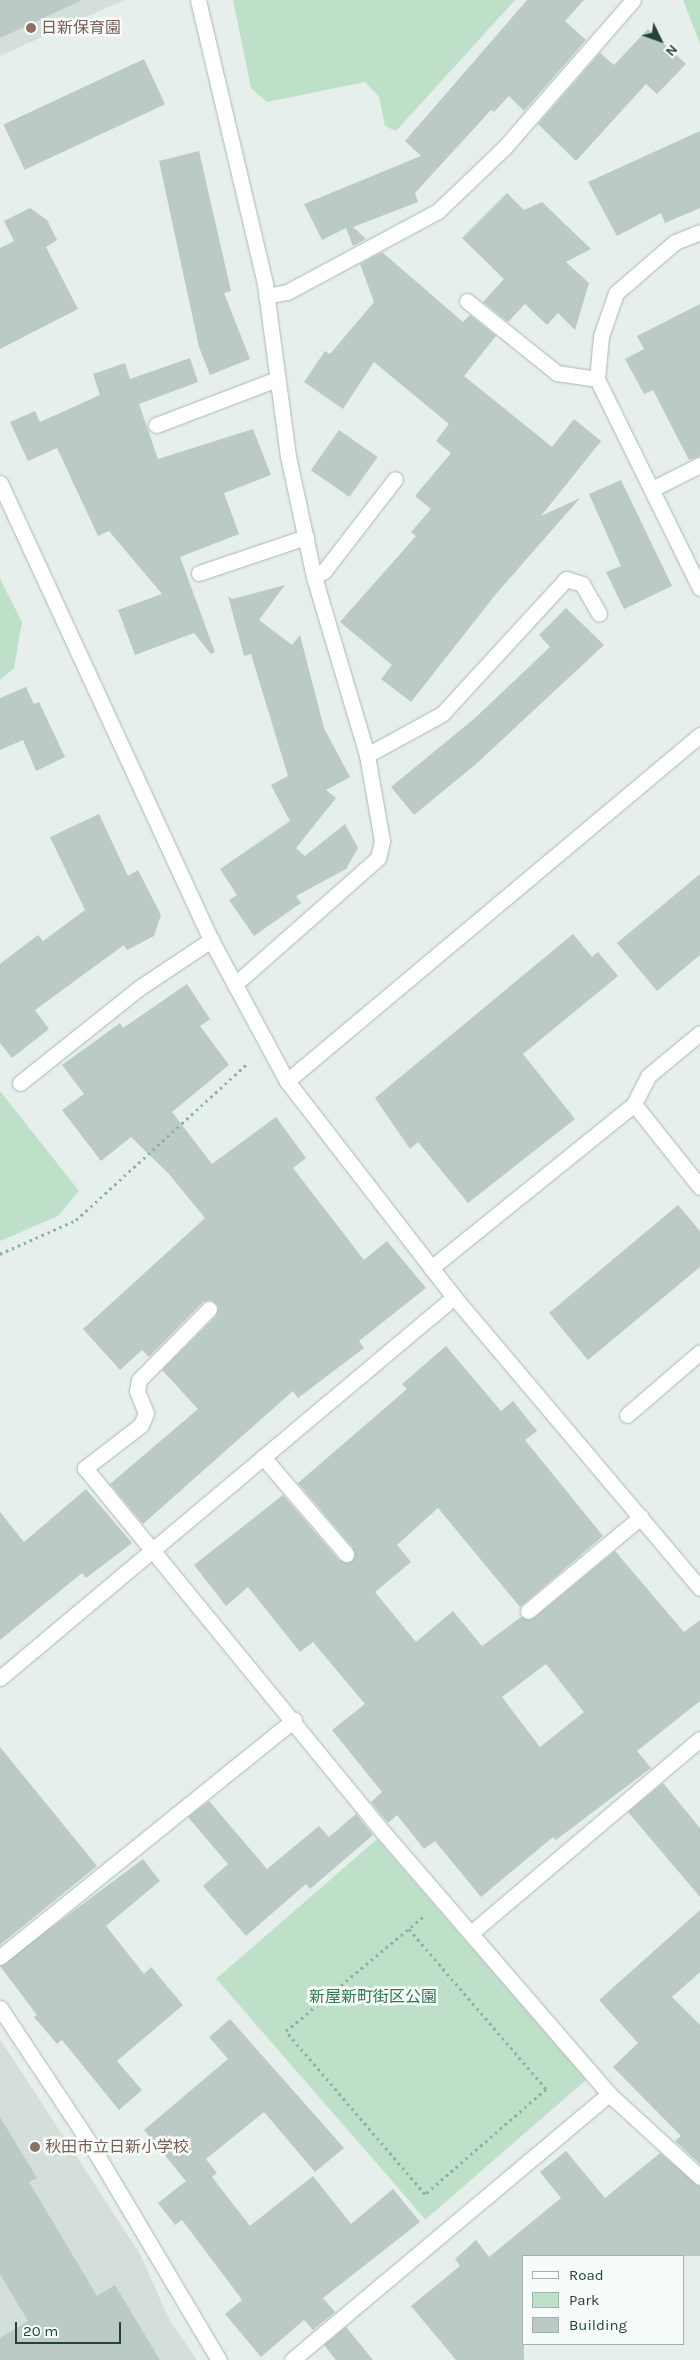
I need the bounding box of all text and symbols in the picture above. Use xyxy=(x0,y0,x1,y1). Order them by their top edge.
north arrow xyxy=(635,15,685,65)
place label: 日新保育園 xyxy=(41,18,121,38)
marker: 日新保育園 xyxy=(25,22,37,34)
text: N xyxy=(662,41,681,60)
park label: 新屋新町街区公園 xyxy=(309,1987,437,2007)
place label: 秋田市立日新小学校 xyxy=(45,2137,189,2157)
marker: 秋田市立日新小学校 xyxy=(29,2141,41,2153)
legend xyxy=(522,2255,685,2345)
text: Road xyxy=(569,2266,604,2284)
text: Park xyxy=(569,2291,599,2309)
scale bar xyxy=(18,2312,124,2344)
text: Building xyxy=(569,2316,627,2334)
text: 20 m xyxy=(23,2322,58,2340)

